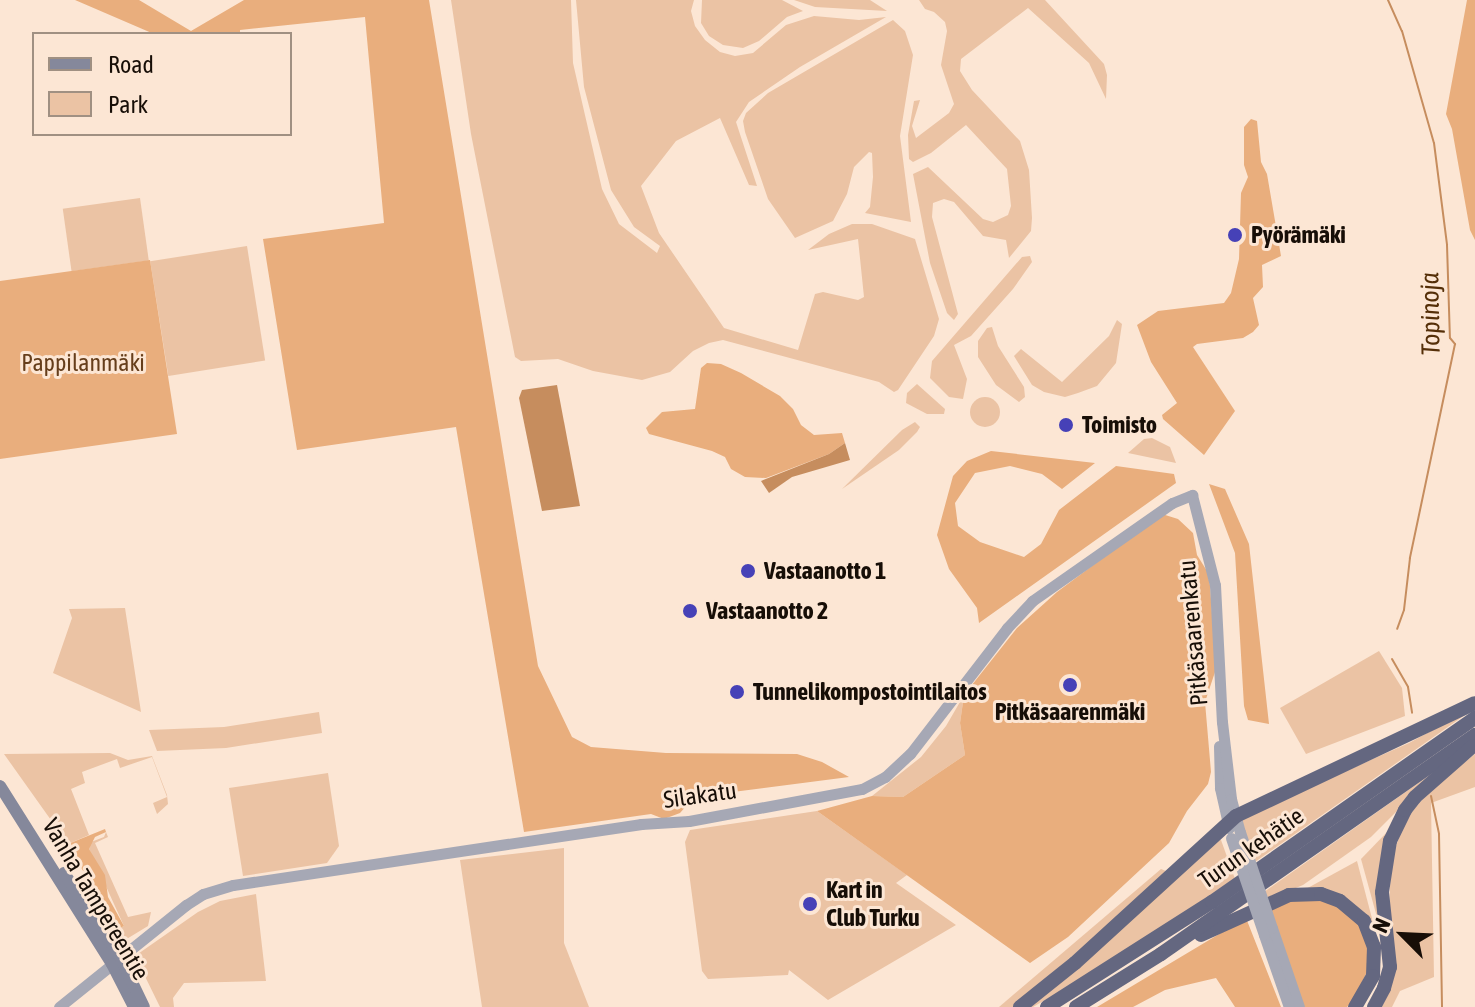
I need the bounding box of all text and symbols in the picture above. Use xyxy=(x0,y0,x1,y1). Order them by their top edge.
legend xyxy=(32,32,292,136)
text: Road xyxy=(108,51,154,78)
text: Park xyxy=(108,91,148,118)
place label: Pyörämäki xyxy=(1251,221,1346,249)
marker: Pyörämäki xyxy=(1226,226,1244,244)
water label: Topinoja xyxy=(1415,272,1447,356)
park label: Pappilanmäki xyxy=(21,349,145,377)
place label: Toimisto xyxy=(1082,411,1157,439)
marker: Toimisto xyxy=(1057,416,1075,434)
place label: Vastaanotto 1 xyxy=(764,557,886,585)
street label: Pitkäsaarenkatu xyxy=(1172,559,1214,707)
marker: Vastaanotto 1 xyxy=(739,562,757,580)
place label: Vastaanotto 2 xyxy=(706,597,828,625)
marker: Vastaanotto 2 xyxy=(681,602,699,620)
marker: Pitkäsaarenmäki xyxy=(1061,676,1079,694)
place label: Tunnelikompostointilaitos xyxy=(753,678,987,706)
marker: Tunnelikompostointilaitos xyxy=(728,683,746,701)
place label: Pitkäsaarenmäki xyxy=(995,698,1145,726)
street label: Silakatu xyxy=(662,776,738,814)
street label: Turun kehätie xyxy=(1193,801,1309,895)
street label: Vanha Tampereentie xyxy=(36,813,156,985)
place label: Kart in Club Turku xyxy=(826,876,920,932)
marker: Kart in Club Turku xyxy=(801,895,819,913)
north arrow xyxy=(1363,895,1443,975)
text: N xyxy=(1367,914,1396,936)

